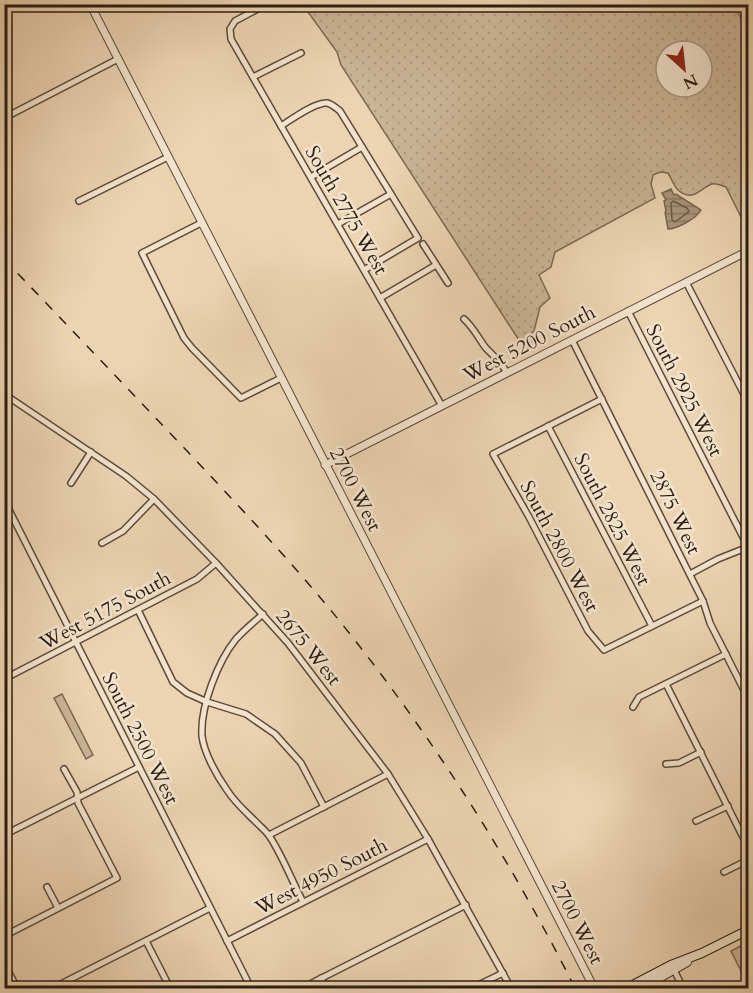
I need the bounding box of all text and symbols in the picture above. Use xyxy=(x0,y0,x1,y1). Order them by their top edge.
north arrow xyxy=(654,39,714,99)
text: N xyxy=(679,69,702,94)
street label: South 2775 West xyxy=(299,141,395,280)
street label: West 5200 South xyxy=(458,298,600,389)
street label: South 2925 West xyxy=(640,320,730,462)
street label: 2700 West xyxy=(323,443,388,536)
street label: South 2825 West xyxy=(568,449,658,591)
street label: 2875 West xyxy=(644,466,708,559)
street label: South 2800 West xyxy=(514,476,606,617)
street label: West 5175 South xyxy=(34,564,176,657)
street label: 2675 West xyxy=(270,604,348,692)
street label: South 2500 West xyxy=(96,668,186,810)
street label: West 4950 South xyxy=(250,831,392,922)
street label: 2700 West xyxy=(545,876,610,969)

